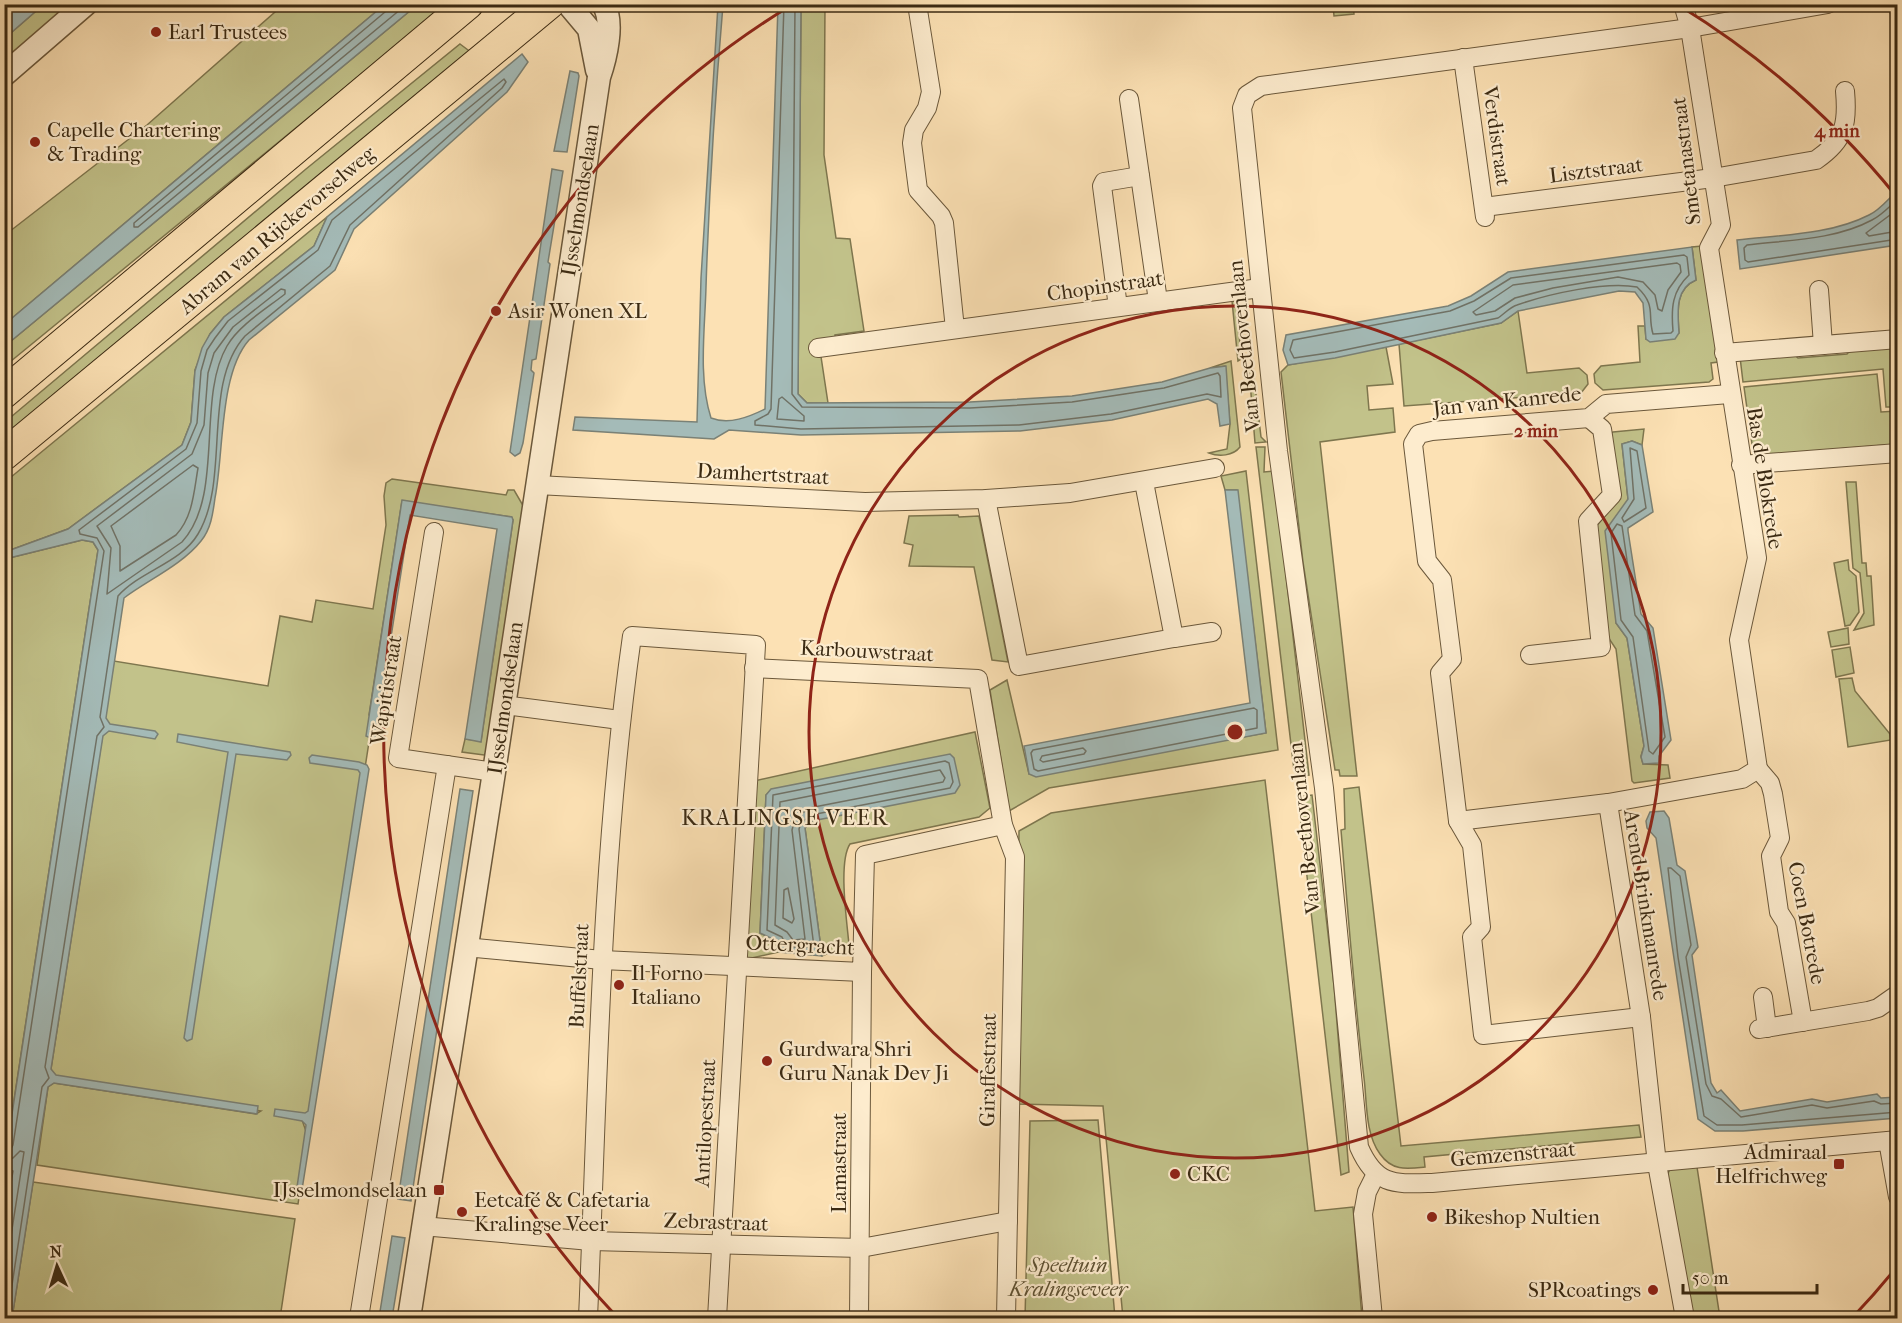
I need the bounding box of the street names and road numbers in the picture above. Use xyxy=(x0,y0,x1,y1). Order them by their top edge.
street label: Verdistraat xyxy=(1478,84,1516,188)
street label: Smetanastraat xyxy=(1666,95,1706,226)
street label: IJsselmondselaan xyxy=(556,122,604,278)
street label: Abram van Rijckevorselweg xyxy=(173,141,380,320)
street label: Lisztstraat xyxy=(1548,152,1645,188)
street label: Van Beethovenlaan xyxy=(1223,259,1265,434)
street label: Chopinstraat xyxy=(1045,266,1165,306)
street label: Jan van Kanrede xyxy=(1430,381,1582,421)
street label: Bas de Blokrede xyxy=(1742,405,1788,551)
street label: Damhertstraat xyxy=(696,459,830,489)
street label: IJsselmondselaan xyxy=(482,620,528,776)
street label: Wapitistraat xyxy=(365,633,407,748)
street label: Karbouwstraat xyxy=(799,636,935,667)
street label: Van Beethovenlaan xyxy=(1283,741,1325,916)
street label: Arend Brinkmanrede xyxy=(1619,807,1673,1002)
street label: Coen Botrede xyxy=(1783,860,1831,986)
street label: Buffelstraat xyxy=(564,922,594,1029)
street label: Ottergracht xyxy=(745,930,856,960)
street label: Giraffestraat xyxy=(975,1013,1001,1127)
street label: Antilopestraat xyxy=(690,1058,720,1189)
street label: Lamastraat xyxy=(827,1112,851,1213)
street label: Gemzenstraat xyxy=(1449,1137,1577,1171)
street label: Zebrastraat xyxy=(663,1208,769,1236)

